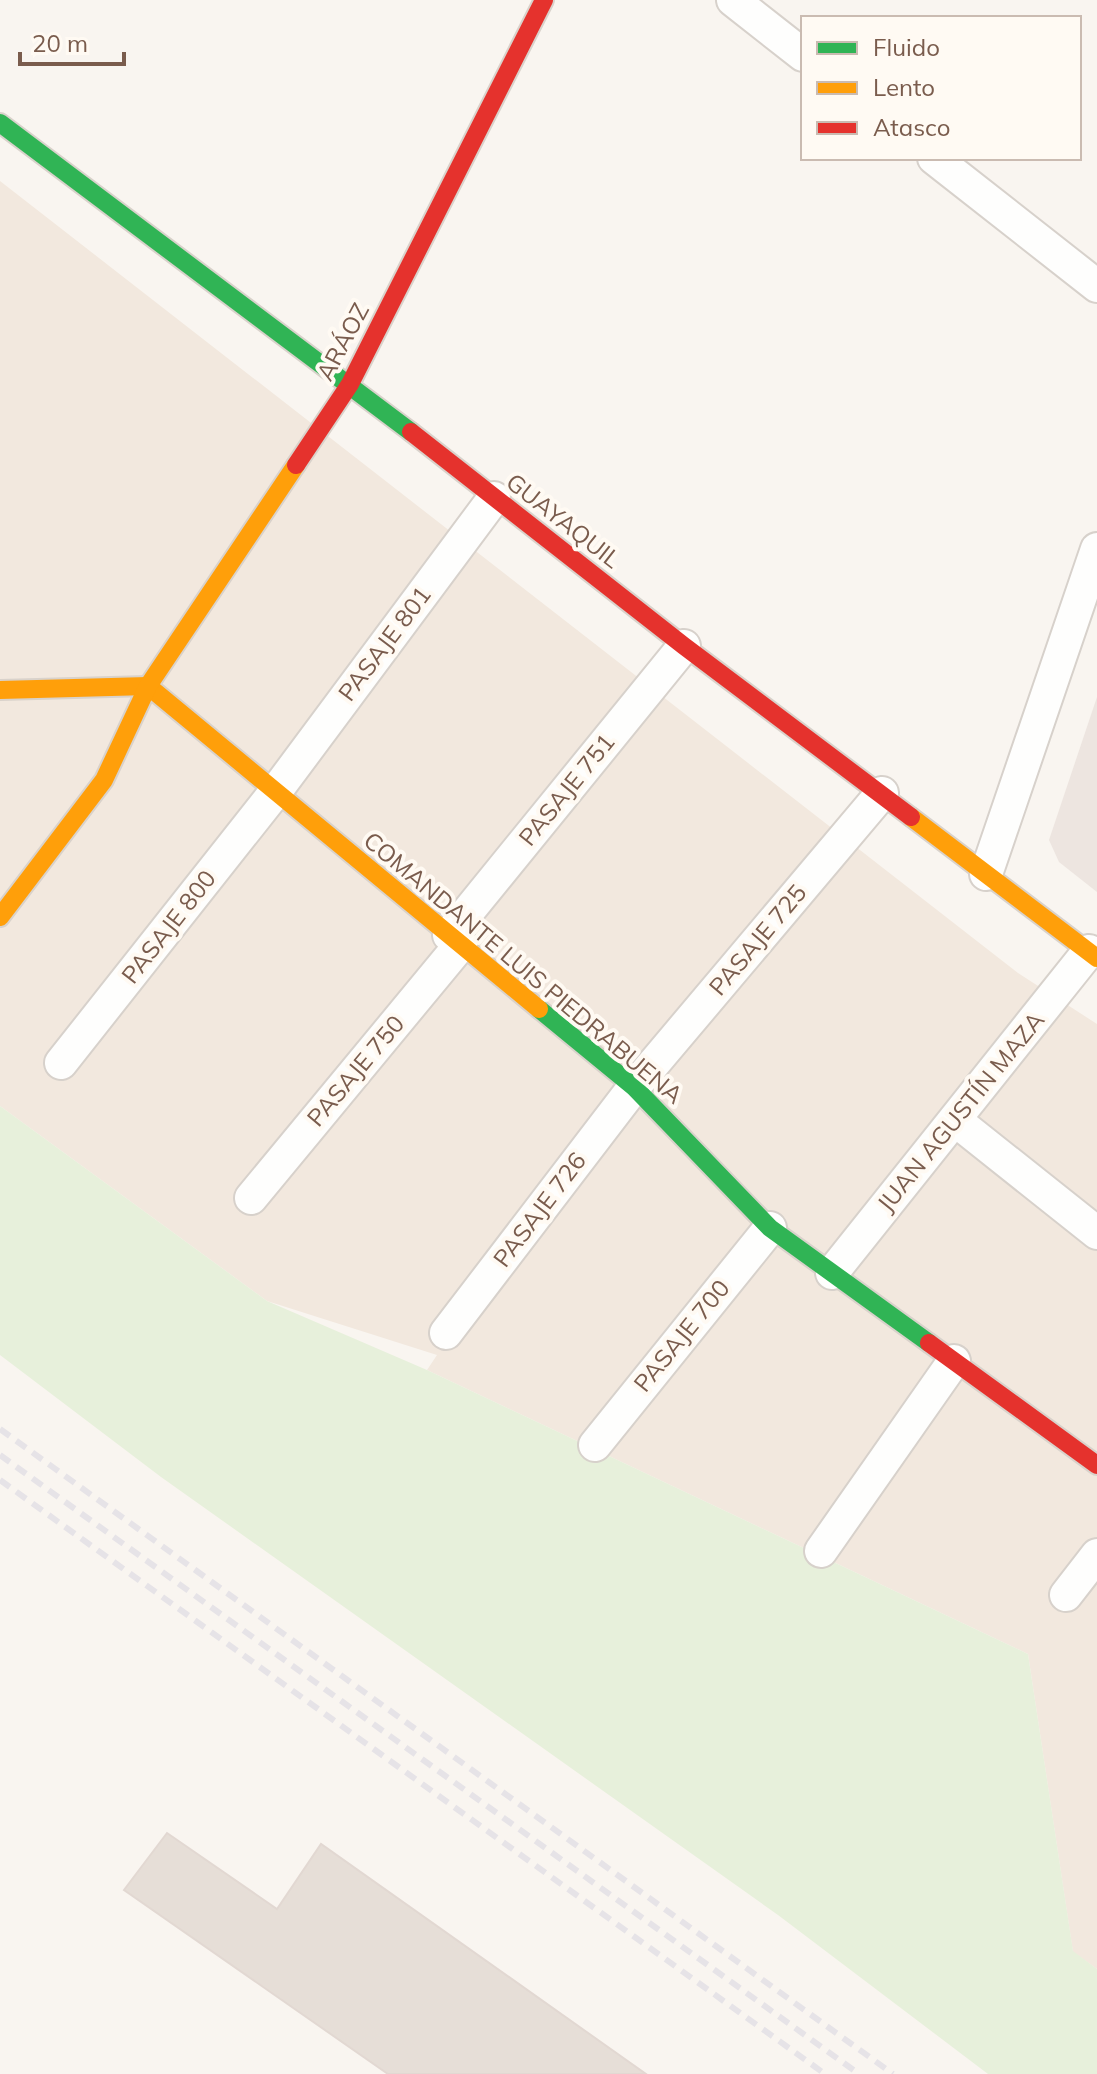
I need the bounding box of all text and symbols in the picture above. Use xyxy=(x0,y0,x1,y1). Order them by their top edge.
scale bar xyxy=(20,16,124,66)
legend xyxy=(801,16,1081,160)
text: 20 m xyxy=(32,28,88,58)
text: Fluido xyxy=(873,32,940,62)
text: Lento xyxy=(873,72,935,102)
text: Atasco xyxy=(873,112,950,142)
street label: ARÁOZ xyxy=(309,297,375,386)
street label: GUAYAQUIL xyxy=(501,466,627,574)
street label: PASAJE 801 xyxy=(331,580,437,707)
street label: PASAJE 751 xyxy=(512,727,621,852)
street label: COMANDANTE LUIS PIEDRABUENA xyxy=(358,825,690,1110)
street label: PASAJE 800 xyxy=(115,864,222,989)
street label: PASAJE 725 xyxy=(702,878,812,1001)
street label: JUAN AGUSTÍN MAZA xyxy=(870,1005,1050,1217)
street label: PASAJE 750 xyxy=(300,1009,410,1132)
street label: PASAJE 726 xyxy=(486,1146,592,1273)
street label: PASAJE 700 xyxy=(627,1273,736,1398)

